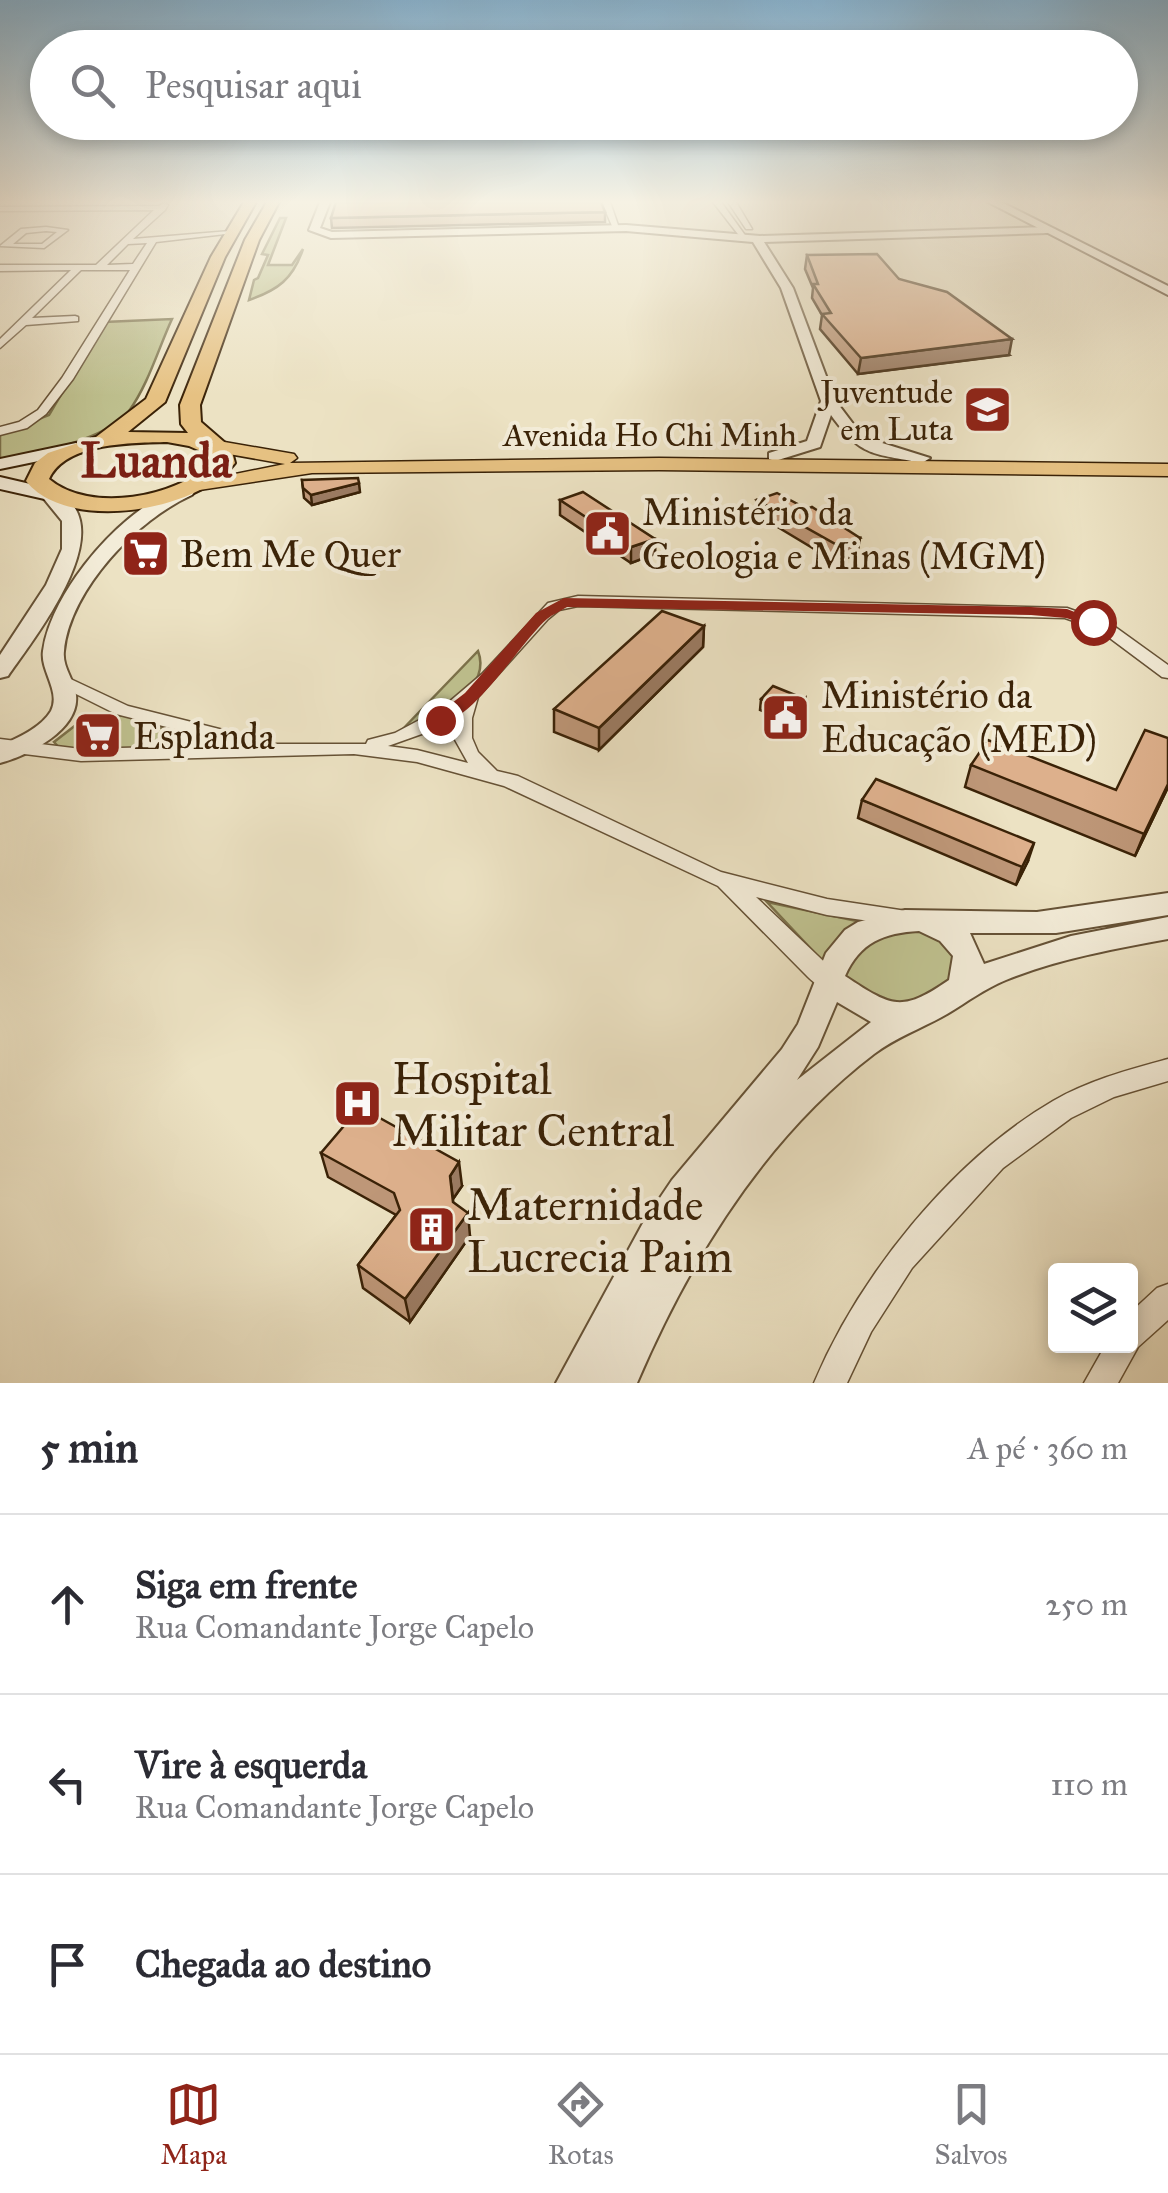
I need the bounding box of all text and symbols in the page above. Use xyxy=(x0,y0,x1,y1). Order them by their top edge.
search box xyxy=(30,30,1138,140)
icon: search xyxy=(65,58,120,113)
text: Pesquisar aqui xyxy=(145,62,362,108)
place label: Juventude em Luta xyxy=(818,373,953,449)
school or university icon: Juventude em Luta xyxy=(962,384,1014,436)
street label: Avenida Ho Chi Minh xyxy=(501,416,797,455)
district label: Luanda xyxy=(80,431,233,490)
place label: Ministério da Geologia e Minas (MGM) xyxy=(642,489,1046,579)
public building icon: Ministério da Geologia e Minas (MGM) xyxy=(581,508,633,560)
supermarket icon: Bem Me Quer xyxy=(119,528,171,580)
place label: Bem Me Quer xyxy=(180,531,402,577)
route start xyxy=(1071,600,1117,646)
place label: Ministério da Educação (MED) xyxy=(821,672,1097,762)
public building icon: Ministério da Educação (MED) xyxy=(760,691,812,743)
route end xyxy=(418,698,464,744)
supermarket icon: Esplanda xyxy=(72,710,124,762)
place label: Esplanda xyxy=(133,713,276,759)
place label: Hospital Militar Central xyxy=(392,1051,675,1158)
hospital icon: Hospital Militar Central xyxy=(331,1078,383,1130)
place label: Maternidade Lucrecia Paim xyxy=(467,1177,733,1284)
building icon: Maternidade Lucrecia Paim xyxy=(406,1204,458,1256)
map controls xyxy=(1048,1263,1138,1353)
button: layers xyxy=(1048,1263,1138,1353)
text: 5 min xyxy=(40,1422,138,1474)
text: A pé · 360 m xyxy=(968,1429,1128,1468)
text: Siga em frente xyxy=(135,1562,358,1608)
icon: ahead xyxy=(40,1577,95,1632)
text: 250 m xyxy=(1045,1585,1128,1624)
text: Rua Comandante Jorge Capelo xyxy=(135,1608,534,1647)
text: Vire à esquerda xyxy=(135,1742,367,1788)
icon: left xyxy=(40,1757,95,1812)
text: 110 m xyxy=(1050,1765,1128,1804)
text: Rua Comandante Jorge Capelo xyxy=(135,1788,534,1827)
icon: arrive xyxy=(40,1937,95,1992)
text: Chegada ao destino xyxy=(135,1941,431,1987)
tab: Mapa xyxy=(160,2077,227,2172)
tab: Rotas xyxy=(548,2077,614,2172)
tab: Salvos xyxy=(935,2077,1008,2172)

